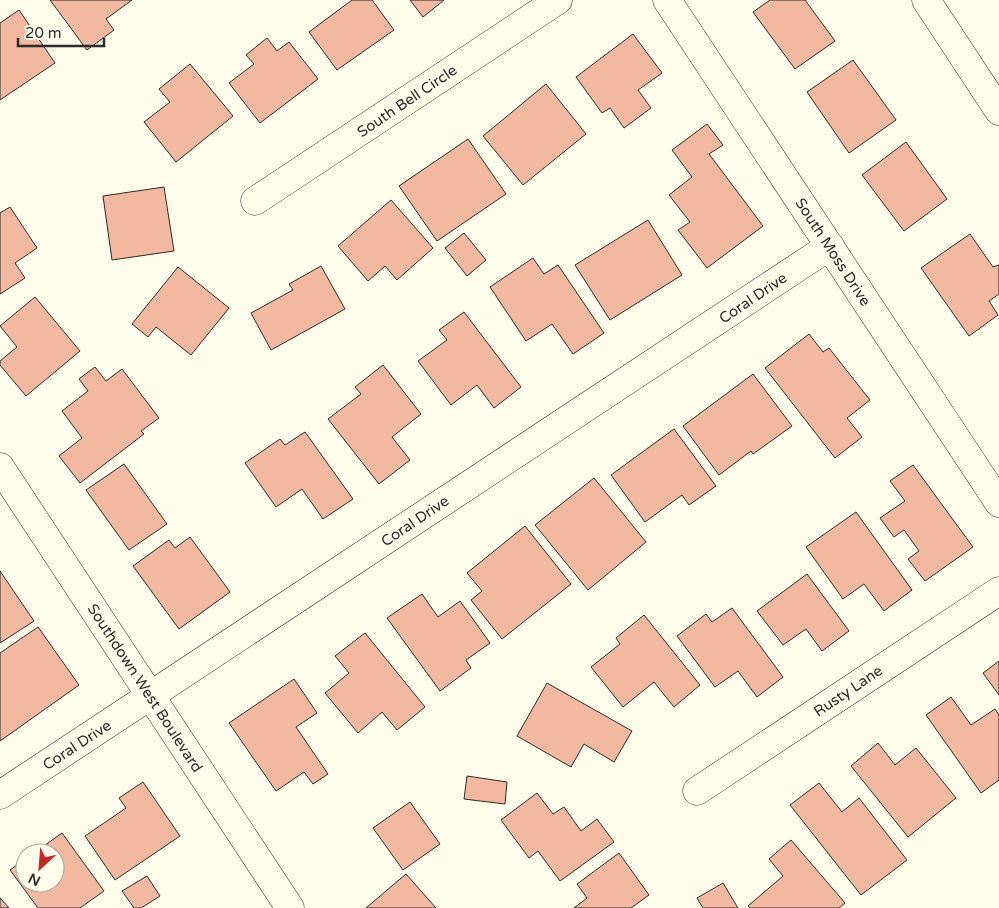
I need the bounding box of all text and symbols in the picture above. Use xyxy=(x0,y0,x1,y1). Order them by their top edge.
scale bar xyxy=(18,15,104,47)
text: 20 m xyxy=(25,24,62,42)
street label: South Bell Circle xyxy=(354,61,460,141)
street label: South Moss Drive xyxy=(791,195,875,309)
street label: Coral Drive xyxy=(716,269,790,327)
street label: Coral Drive xyxy=(378,492,452,550)
street label: Southdown West Boulevard xyxy=(84,600,206,776)
street label: Rusty Lane xyxy=(810,661,886,721)
street label: Coral Drive xyxy=(39,716,115,774)
north arrow xyxy=(15,843,65,893)
text: N xyxy=(26,869,43,889)

